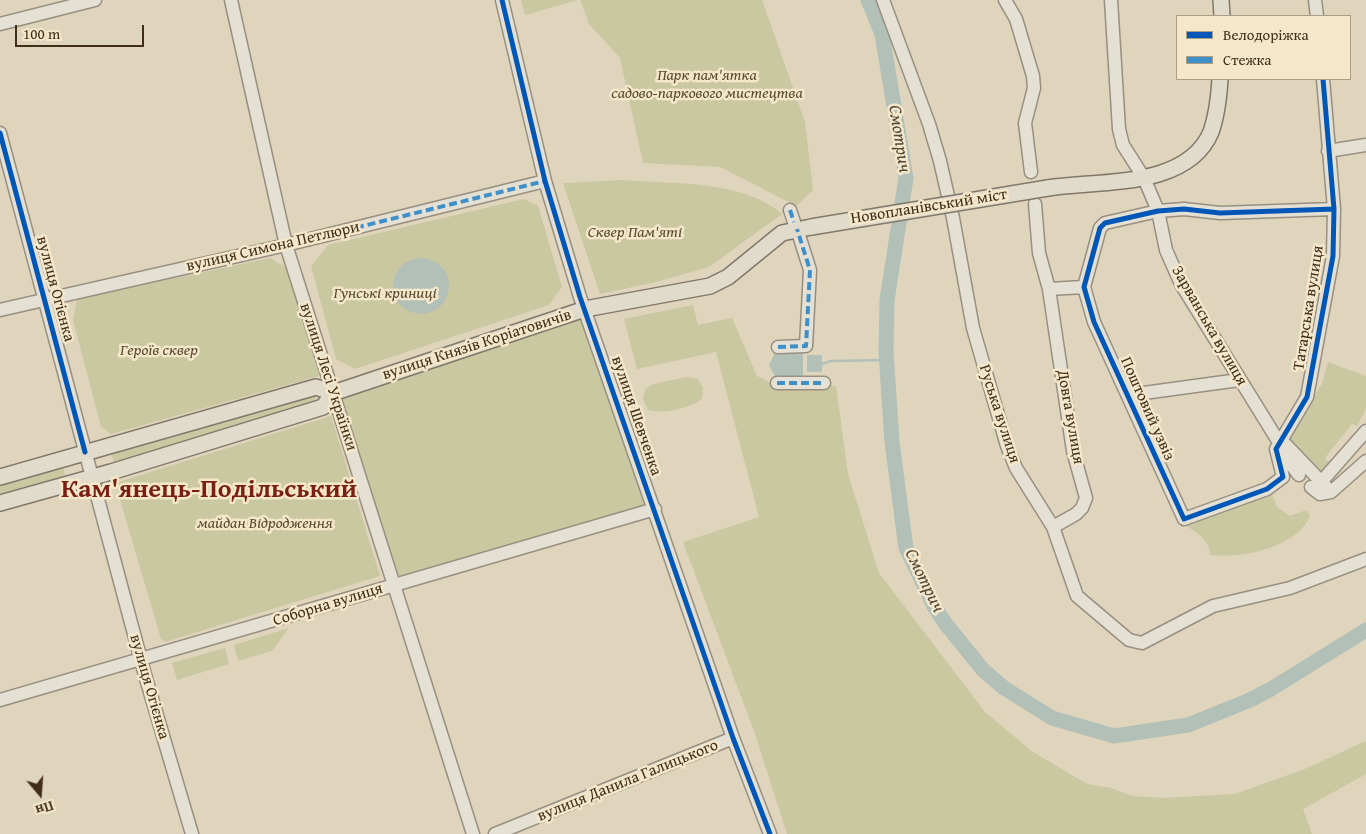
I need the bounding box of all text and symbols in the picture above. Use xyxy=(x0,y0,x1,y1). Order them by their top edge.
scale bar xyxy=(18,15,146,47)
legend xyxy=(1176,15,1351,80)
text: 100 m xyxy=(23,23,60,44)
text: Велодоріжка xyxy=(1223,24,1309,45)
text: Стежка xyxy=(1223,49,1271,70)
park label: Парк пам'ятка садово-паркового мистецтва xyxy=(611,66,803,104)
water label: Смотрич xyxy=(883,104,915,174)
street label: Новопланівський міст xyxy=(849,185,1009,229)
street label: вулиця Симона Петлюри xyxy=(184,218,362,276)
park label: Сквер Пам'яті xyxy=(588,223,682,243)
street label: вулиця Огієнка xyxy=(32,234,78,344)
street label: Татарська вулиця xyxy=(1290,244,1328,372)
street label: Зарванська вулиця xyxy=(1167,263,1251,389)
park label: Гунські криниці xyxy=(333,284,437,304)
street label: вулиця Лесі Українки xyxy=(295,301,361,453)
street label: вулиця Князів Коріатовичів xyxy=(380,305,574,385)
park label: Героїв сквер xyxy=(120,341,198,361)
street label: вулиця Шевченка xyxy=(607,354,665,478)
street label: Поштовий узвіз xyxy=(1116,354,1178,464)
street label: Руська вулиця xyxy=(974,362,1024,466)
street label: Довга вулиця xyxy=(1052,368,1088,466)
district label: Кам'янець-Подільський xyxy=(61,474,357,506)
park label: майдан Відродження xyxy=(197,514,333,534)
water label: Смотрич xyxy=(899,546,949,616)
street label: Соборна вулиця xyxy=(271,579,385,631)
street label: вулиця Огієнка xyxy=(125,632,173,742)
street label: вулиця Данила Галицького xyxy=(535,736,721,826)
north arrow xyxy=(15,769,65,819)
text: Пн xyxy=(33,796,56,821)

